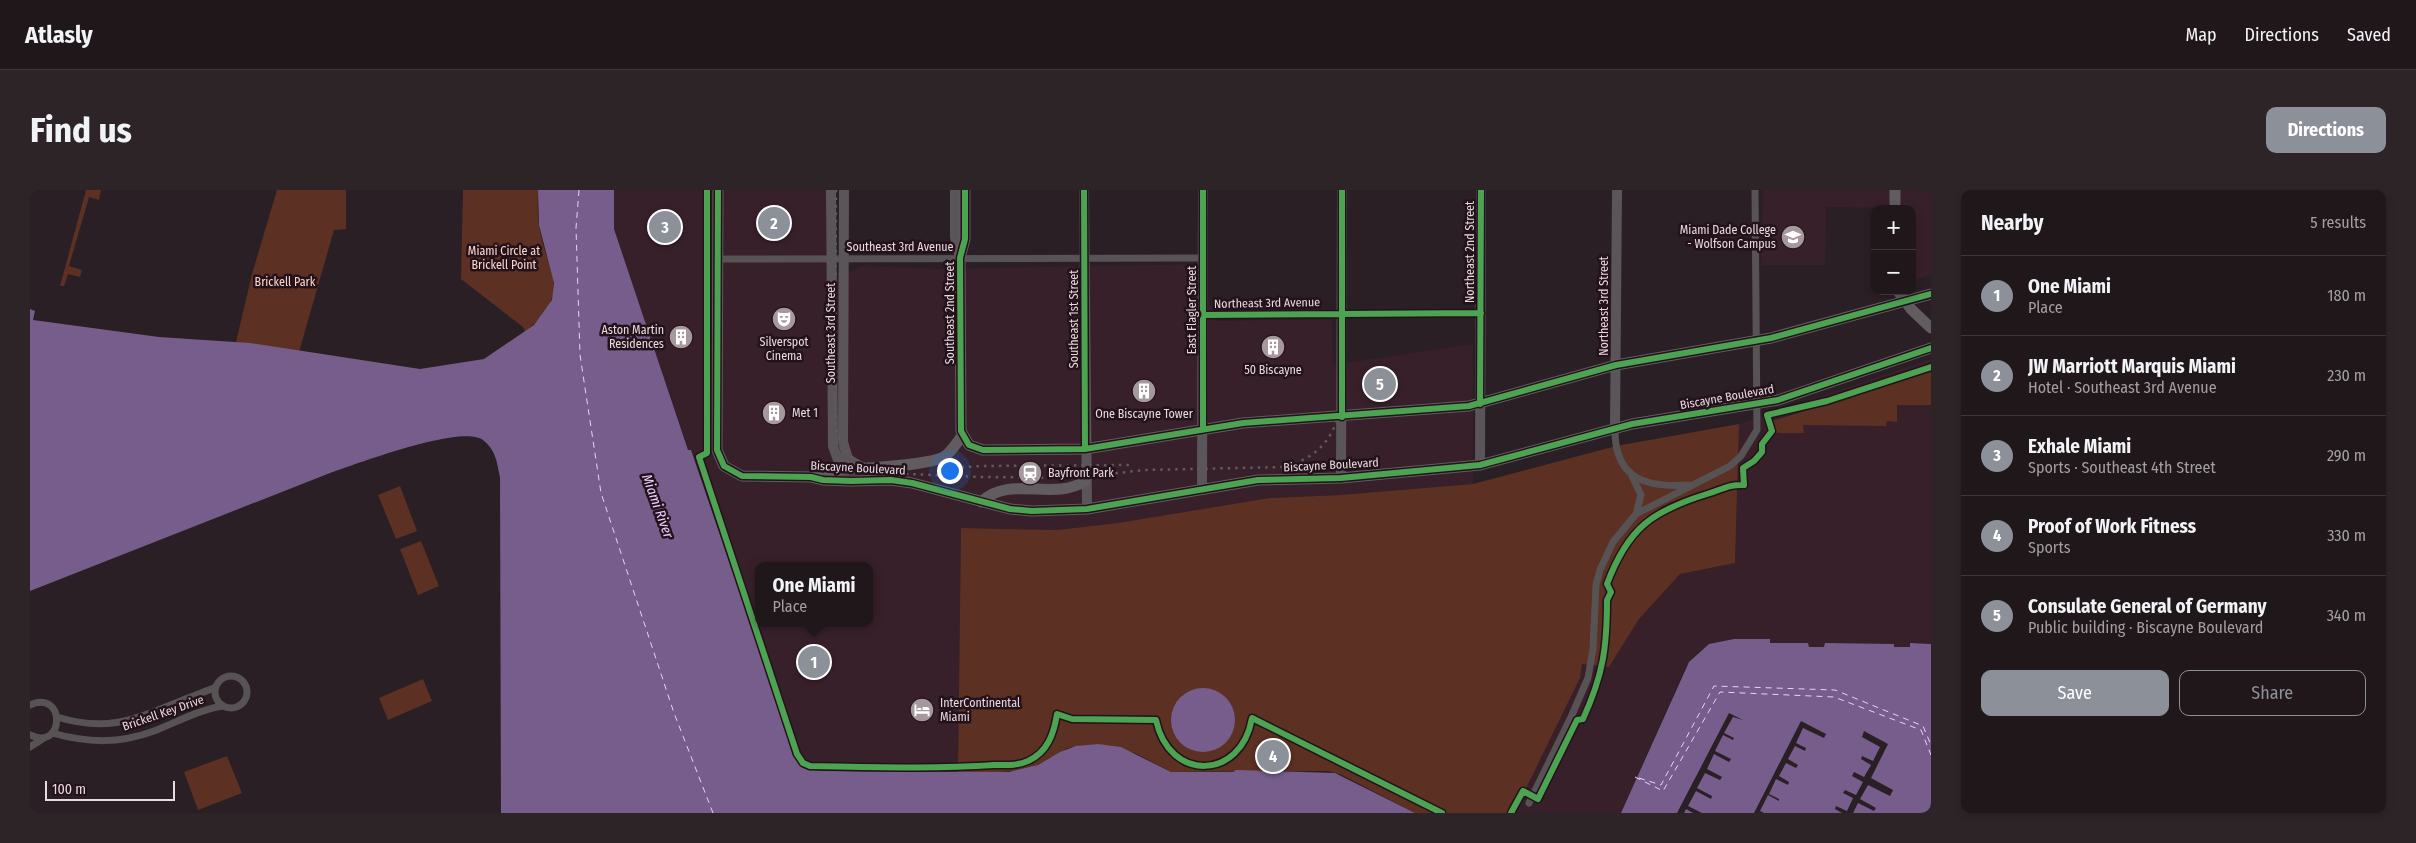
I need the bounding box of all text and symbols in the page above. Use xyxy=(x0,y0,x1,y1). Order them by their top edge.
text: Atlasly xyxy=(25,21,93,49)
text: Map xyxy=(2185,24,2217,46)
text: Directions xyxy=(2245,24,2319,46)
text: Saved xyxy=(2347,24,2391,46)
button: Directions xyxy=(2266,107,2386,153)
text: Find us xyxy=(30,109,132,151)
street label: Northeast 2nd Street xyxy=(1463,201,1477,303)
pin: 2 xyxy=(758,204,790,242)
map controls xyxy=(1871,205,1916,295)
button: + xyxy=(1871,205,1916,250)
pin: 3 xyxy=(649,208,681,246)
text: Nearby xyxy=(1981,210,2043,236)
text: 5 results xyxy=(2310,213,2366,232)
place label: Miami Dade College - Wolfson Campus xyxy=(1680,223,1776,251)
school or university icon: Miami Dade College - Wolfson Campus xyxy=(1780,224,1806,250)
street label: Southeast 3rd Avenue xyxy=(847,240,953,254)
park label: Miami Circle at Brickell Point xyxy=(468,244,540,272)
button: − xyxy=(1871,250,1916,295)
street label: Northeast 3rd Street xyxy=(1597,256,1611,356)
street label: Southeast 2nd Street xyxy=(943,262,957,364)
street label: East Flagler Street xyxy=(1185,266,1199,354)
street label: Southeast 1st Street xyxy=(1067,270,1081,368)
park label: Brickell Park xyxy=(255,275,316,289)
text: One Miami xyxy=(2028,275,2111,298)
street label: Southeast 3rd Street xyxy=(824,283,838,383)
text: 1 xyxy=(1994,286,2000,305)
text: 180 m xyxy=(2327,286,2366,305)
street label: Northeast 3rd Avenue xyxy=(1214,295,1320,311)
text: Place xyxy=(2028,298,2063,317)
theatre icon: Silverspot Cinema xyxy=(771,306,797,332)
place label: Aston Martin Residences xyxy=(601,323,664,351)
building icon: Aston Martin Residences xyxy=(668,324,694,350)
building icon: 50 Biscayne xyxy=(1260,334,1286,360)
place label: Silverspot Cinema xyxy=(759,335,809,363)
text: JW Marriott Marquis Miami xyxy=(2028,355,2236,378)
place label: 50 Biscayne xyxy=(1244,363,1302,377)
pin: 5 xyxy=(1364,365,1396,403)
text: 2 xyxy=(1993,366,2001,385)
text: 230 m xyxy=(2327,366,2366,385)
building icon: One Biscayne Tower xyxy=(1131,378,1157,404)
text: Hotel · Southeast 3rd Avenue xyxy=(2028,378,2217,397)
street label: Biscayne Boulevard xyxy=(1679,382,1775,412)
building icon: Met 1 xyxy=(761,400,787,426)
place label: Met 1 xyxy=(792,406,818,420)
place label: One Biscayne Tower xyxy=(1095,407,1194,421)
text: Exhale Miami xyxy=(2028,435,2131,458)
text: 3 xyxy=(1993,446,2001,465)
text: 290 m xyxy=(2327,446,2366,465)
street label: Biscayne Boulevard xyxy=(1283,456,1379,474)
your location xyxy=(937,458,963,484)
text: Sports · Southeast 4th Street xyxy=(2028,458,2216,477)
street label: Biscayne Boulevard xyxy=(810,459,906,477)
station icon: Bayfront Park xyxy=(1017,460,1043,486)
place label: Bayfront Park xyxy=(1048,466,1114,480)
water label: Miami River xyxy=(638,472,677,542)
text: Proof of Work Fitness xyxy=(2028,515,2196,538)
text: 4 xyxy=(1993,526,2001,545)
text: 330 m xyxy=(2327,526,2366,545)
text: Sports xyxy=(2028,538,2071,557)
popup xyxy=(755,562,873,627)
text: One Miami xyxy=(773,574,855,597)
text: Consulate General of Germany xyxy=(2028,595,2267,618)
text: Place xyxy=(773,597,807,616)
text: 5 xyxy=(1993,606,2001,625)
text: 340 m xyxy=(2327,606,2366,625)
text: Public building · Biscayne Boulevard xyxy=(2028,618,2263,637)
pin: 1 xyxy=(798,643,830,681)
button: Save xyxy=(1981,670,2169,716)
button: Share xyxy=(2179,670,2366,716)
street label: Brickell Key Drive xyxy=(120,693,206,733)
place label: InterContinental Miami xyxy=(940,696,1020,724)
hotel icon: InterContinental Miami xyxy=(909,697,935,723)
pin: 4 xyxy=(1257,737,1289,775)
scale bar xyxy=(45,778,175,801)
text: 100 m xyxy=(52,781,86,798)

